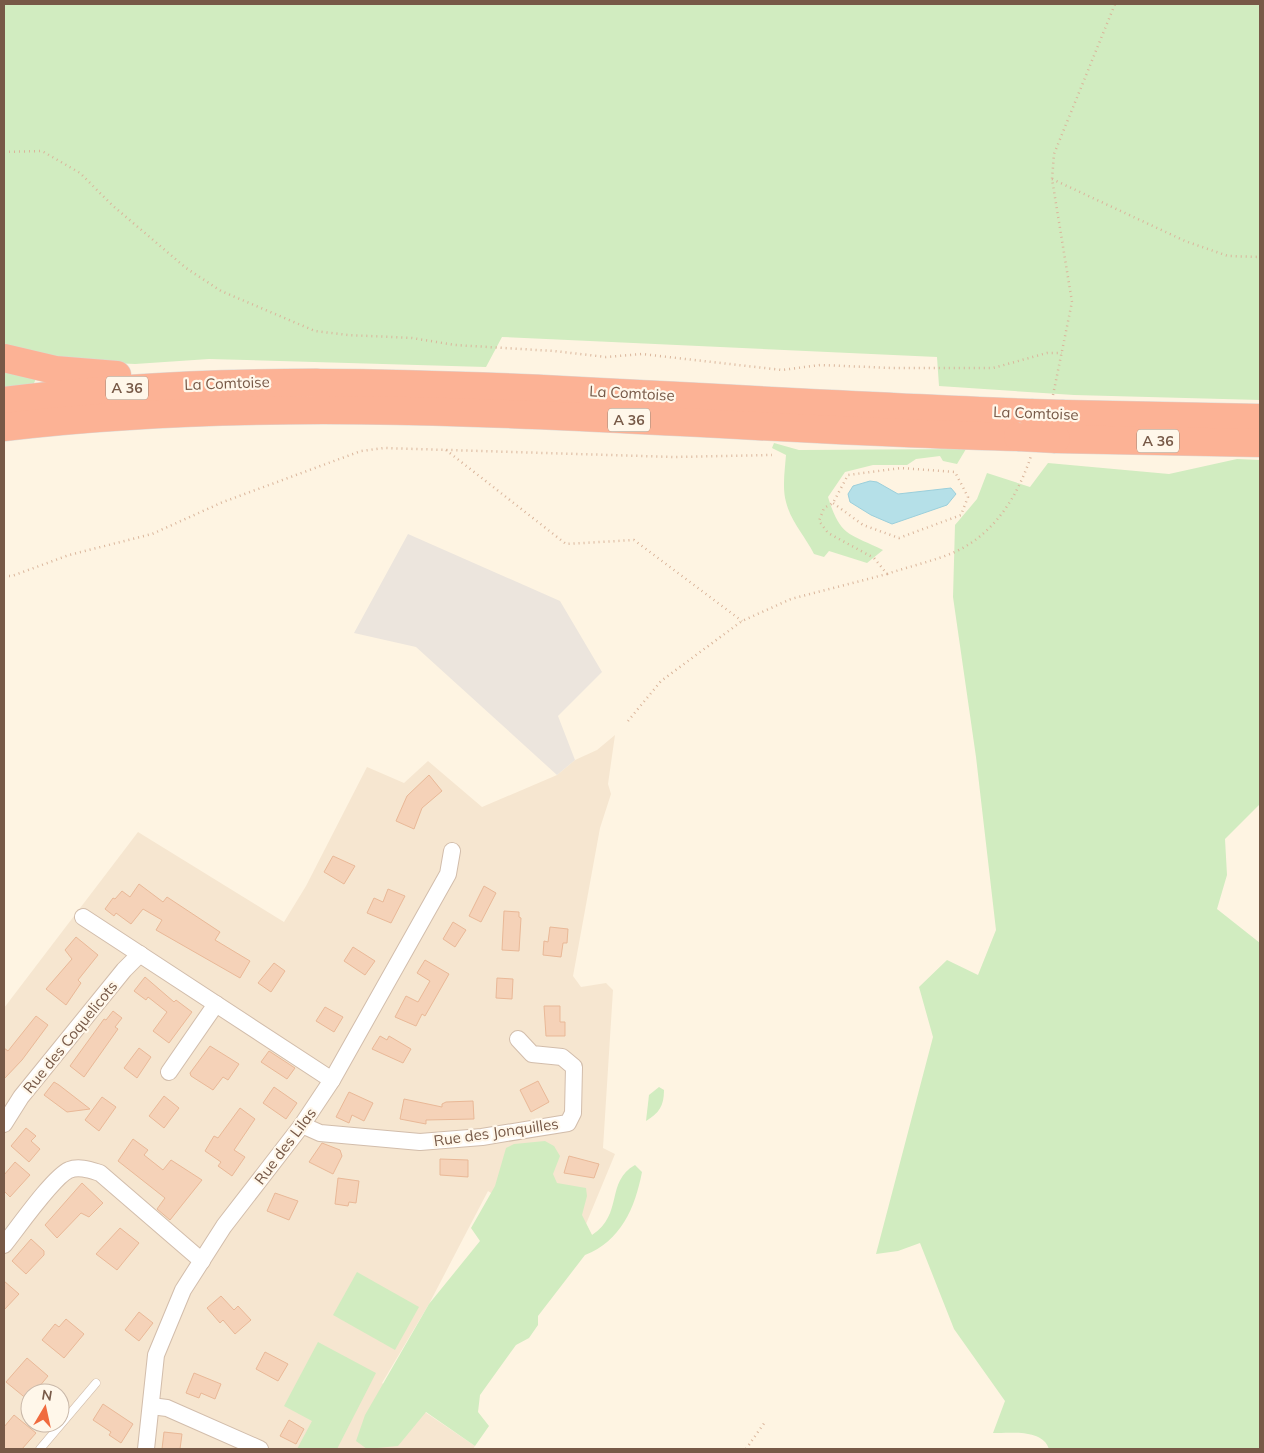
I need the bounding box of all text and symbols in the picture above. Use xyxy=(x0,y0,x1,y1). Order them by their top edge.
street label: La Comtoise xyxy=(184,372,270,394)
road number: A 36 xyxy=(106,376,148,399)
street label: La Comtoise xyxy=(589,381,675,405)
street label: La Comtoise xyxy=(993,402,1079,424)
road number: A 36 xyxy=(608,408,650,432)
road number: A 36 xyxy=(1137,430,1179,452)
street label: Rue des Coquelicots xyxy=(19,977,121,1097)
street label: Rue des Lilas xyxy=(250,1104,320,1188)
street label: Rue des Jonquilles xyxy=(432,1114,560,1150)
north arrow xyxy=(20,1383,70,1433)
text: N xyxy=(40,1385,54,1405)

